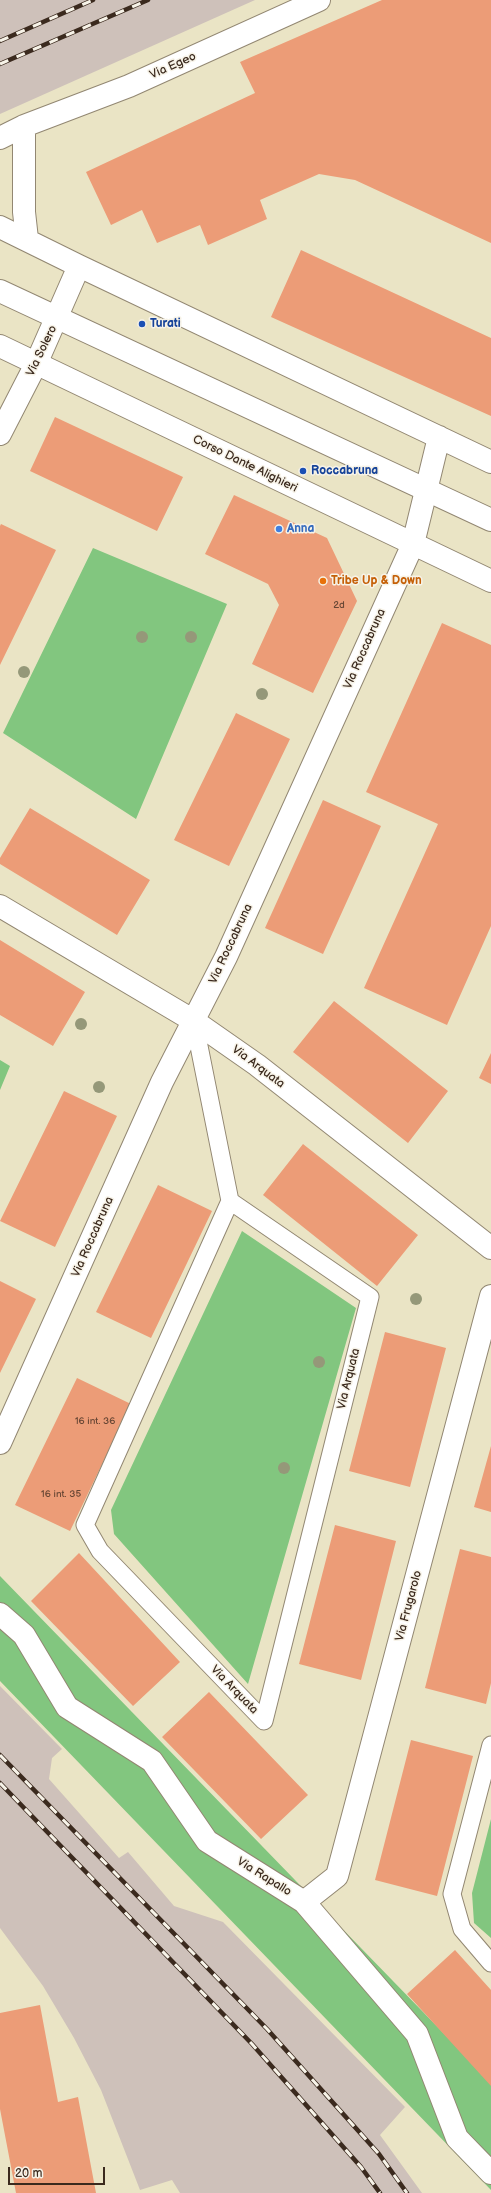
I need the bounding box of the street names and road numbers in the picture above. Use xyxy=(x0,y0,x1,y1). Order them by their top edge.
street label: Via Egeo xyxy=(148,49,198,83)
street label: Via Solero xyxy=(23,323,61,379)
street label: Corso Dante Alighieri xyxy=(190,432,300,496)
street label: Via Roccabruna xyxy=(341,607,389,691)
street label: Via Roccabruna xyxy=(206,902,256,986)
street label: Via Arquata xyxy=(229,1043,287,1091)
street label: Via Roccabruna xyxy=(69,1195,117,1279)
street label: Via Arquata xyxy=(334,1347,364,1411)
street label: Via Frugarolo xyxy=(393,1569,425,1643)
street label: Via Arquata xyxy=(207,1663,261,1717)
street label: Via Rapallo xyxy=(234,1855,294,1899)

